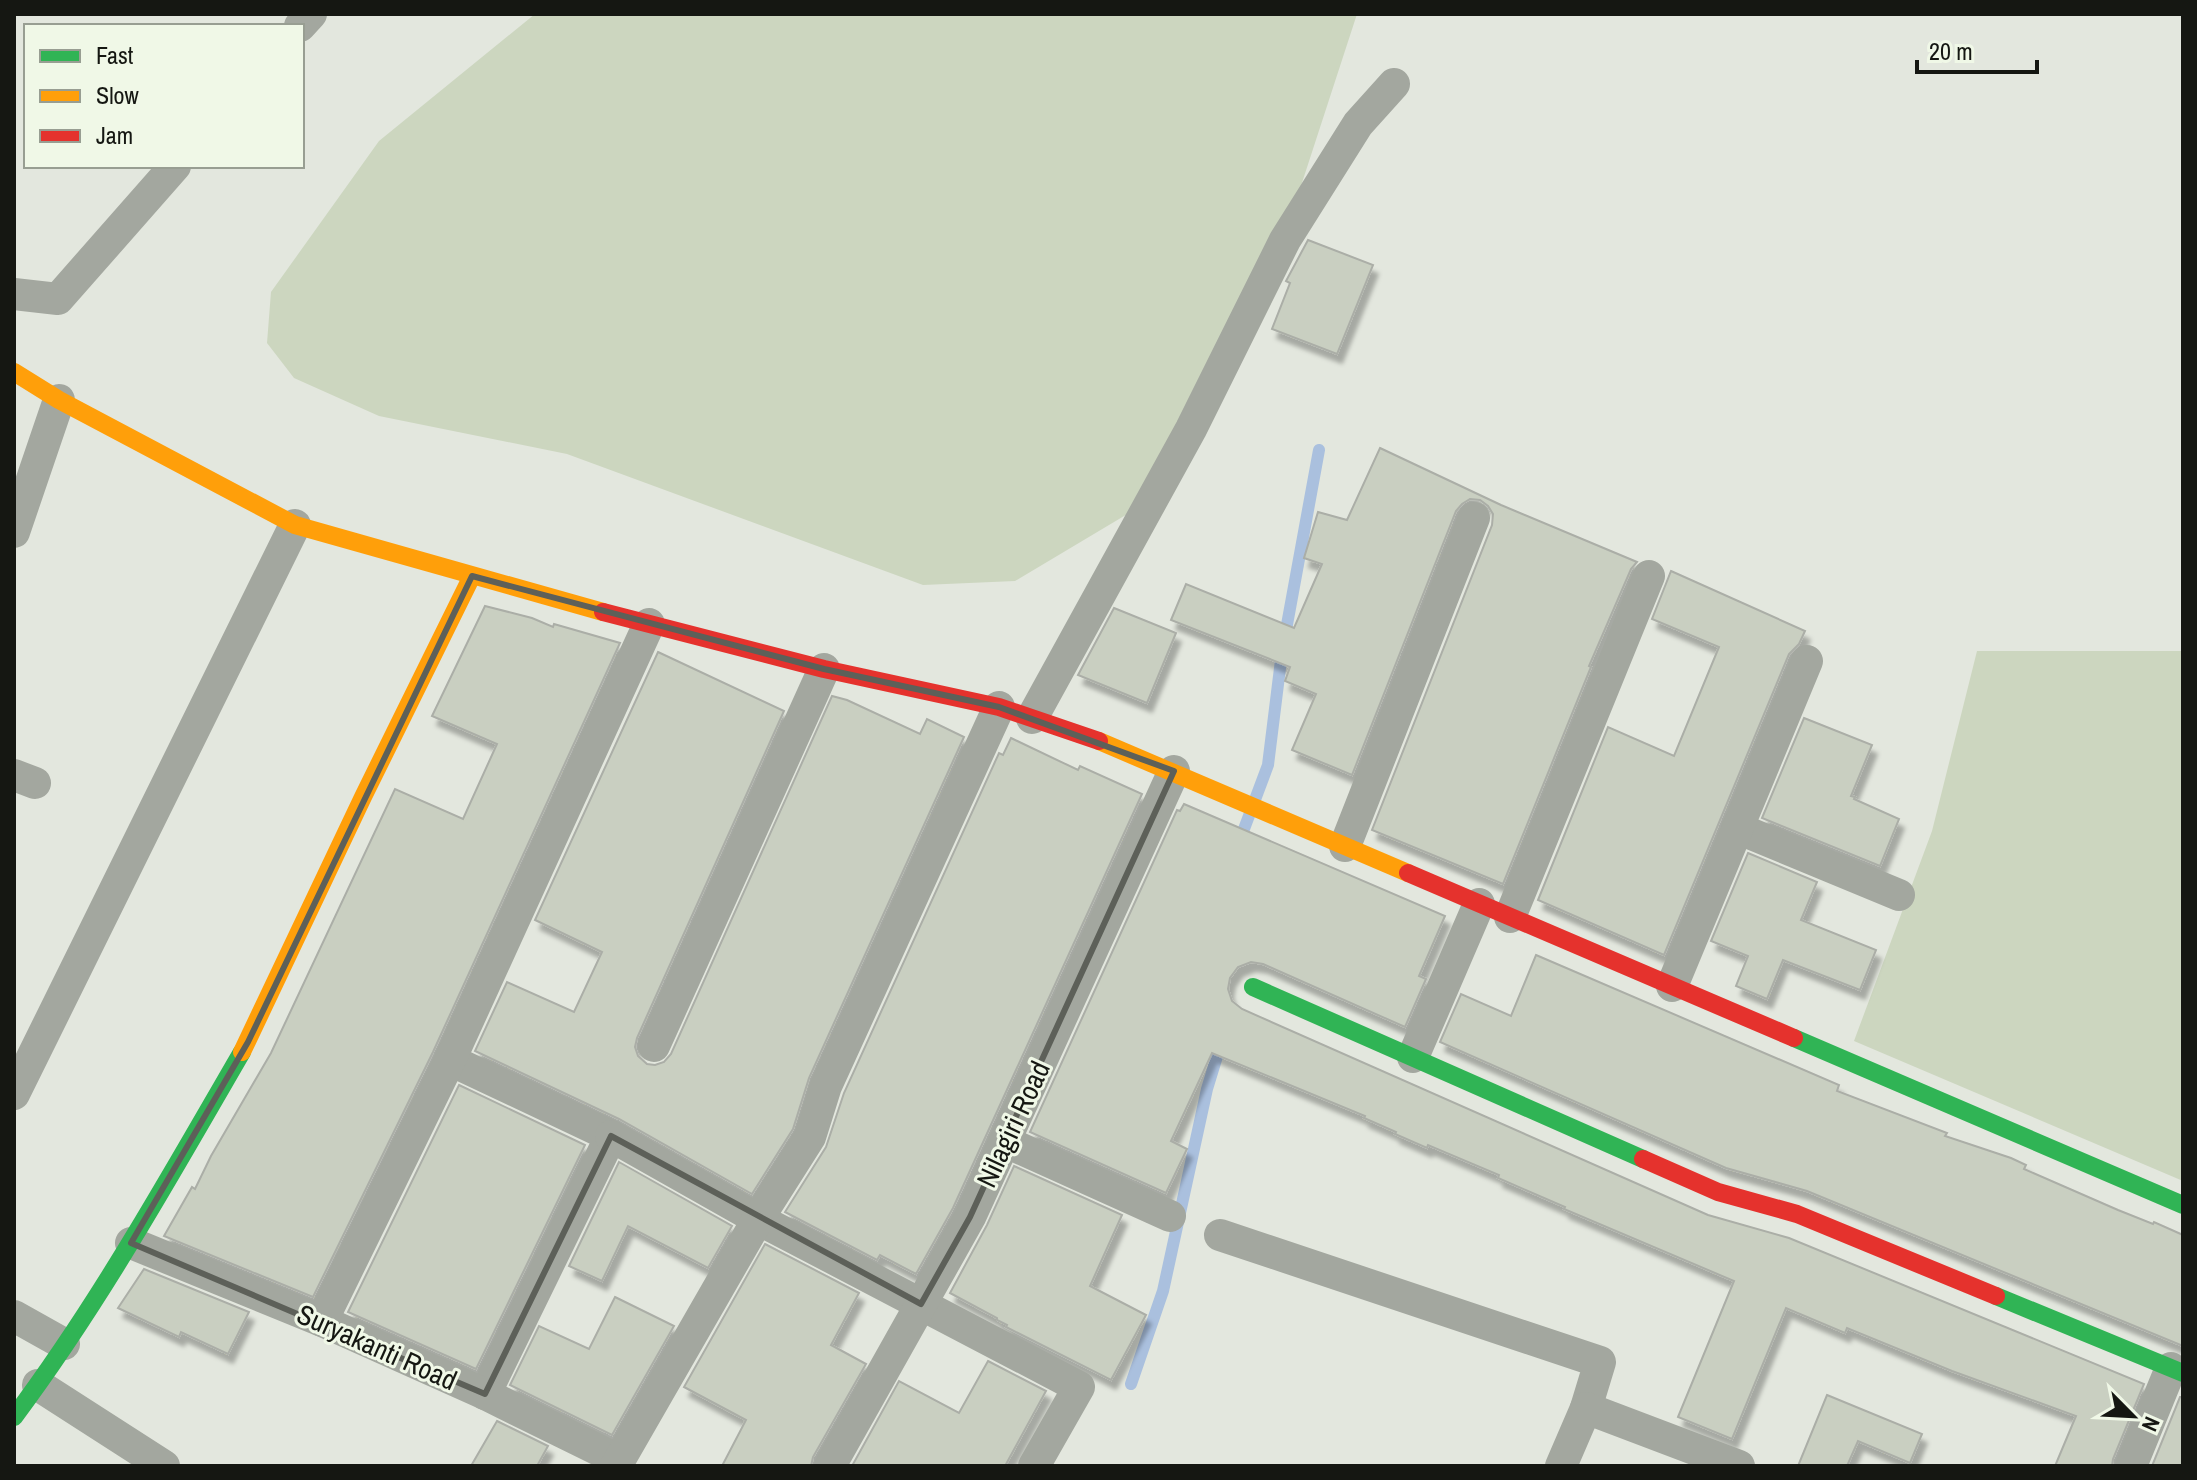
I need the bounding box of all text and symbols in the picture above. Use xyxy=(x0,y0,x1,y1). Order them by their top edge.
legend xyxy=(24,24,304,168)
scale bar xyxy=(1917,24,2037,74)
text: 20 m xyxy=(1929,35,1973,67)
text: Fast xyxy=(96,39,134,71)
text: Slow xyxy=(96,79,139,111)
text: Jam xyxy=(96,119,133,151)
street label: Nilagiri Road xyxy=(967,1055,1059,1193)
street label: Suryakanti Road xyxy=(291,1295,463,1399)
north arrow xyxy=(2093,1376,2173,1456)
text: N xyxy=(2135,1412,2168,1436)

